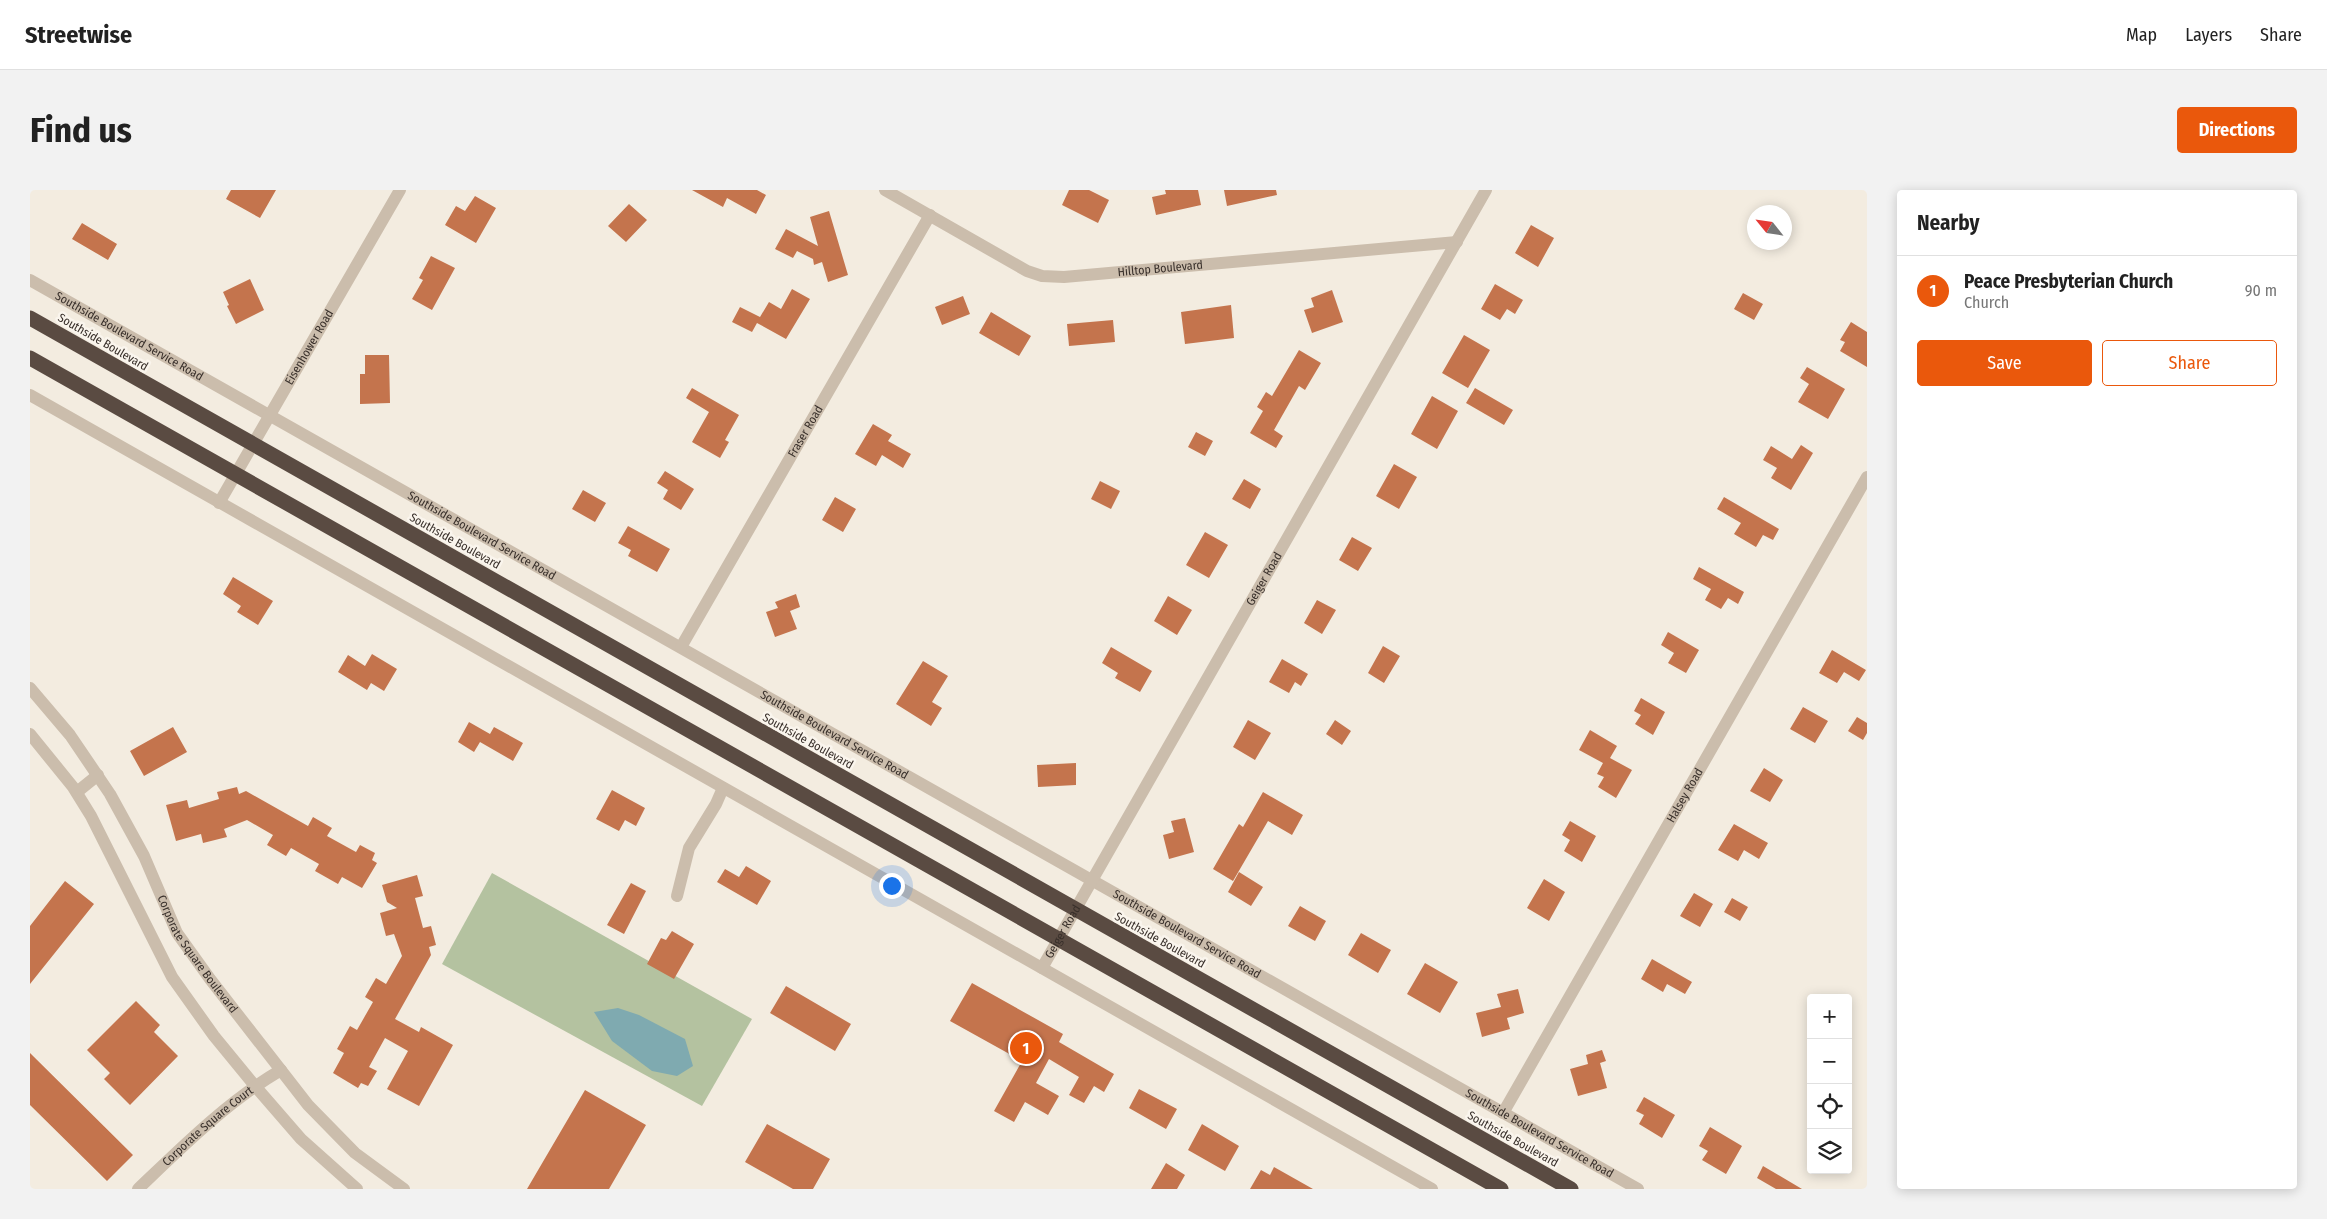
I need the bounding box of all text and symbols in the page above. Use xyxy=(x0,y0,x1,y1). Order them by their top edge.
text: Streetwise xyxy=(25,21,132,49)
text: Map xyxy=(2126,24,2157,46)
text: Layers xyxy=(2185,24,2232,46)
text: Share xyxy=(2260,24,2302,46)
button: Directions xyxy=(2177,107,2297,153)
text: Find us xyxy=(30,109,132,151)
north arrow xyxy=(1747,205,1792,250)
text: Nearby xyxy=(1917,210,1979,236)
street label: Hilltop Boulevard xyxy=(1117,258,1204,279)
text: Peace Presbyterian Church xyxy=(1964,270,2173,293)
text: 1 xyxy=(1930,281,1936,300)
text: 90 m xyxy=(2245,281,2277,300)
street label: Southside Boulevard Service Road xyxy=(53,288,205,384)
text: Church xyxy=(1964,293,2009,312)
street label: Eisenhower Road xyxy=(282,307,336,387)
street label: Southside Boulevard xyxy=(55,310,151,374)
button: Save xyxy=(1917,340,2092,386)
button: Share xyxy=(2102,340,2277,386)
street label: Fraser Road xyxy=(785,403,826,460)
street label: Southside Boulevard Service Road xyxy=(405,488,559,582)
street label: Southside Boulevard xyxy=(407,510,503,572)
street label: Geiger Road xyxy=(1243,550,1285,608)
street label: Southside Boulevard Service Road xyxy=(758,686,910,782)
street label: Southside Boulevard xyxy=(760,710,856,772)
street label: Halsey Road xyxy=(1664,766,1706,825)
your location xyxy=(879,873,905,899)
street label: Southside Boulevard Service Road xyxy=(1110,887,1264,981)
street label: Corporate Square Boulevard xyxy=(155,893,241,1016)
street label: Geiger Road xyxy=(1042,902,1084,961)
street label: Southside Boulevard xyxy=(1112,909,1208,971)
map controls xyxy=(1807,994,1852,1174)
button: + xyxy=(1807,994,1852,1039)
pin: 1 xyxy=(1010,1029,1042,1067)
button: − xyxy=(1807,1039,1852,1084)
street label: Corporate Square Court xyxy=(159,1083,256,1169)
button: locate xyxy=(1807,1084,1852,1129)
street label: Southside Boulevard Service Road xyxy=(1462,1086,1616,1180)
street label: Southside Boulevard xyxy=(1465,1108,1561,1170)
button: layers xyxy=(1807,1129,1852,1174)

